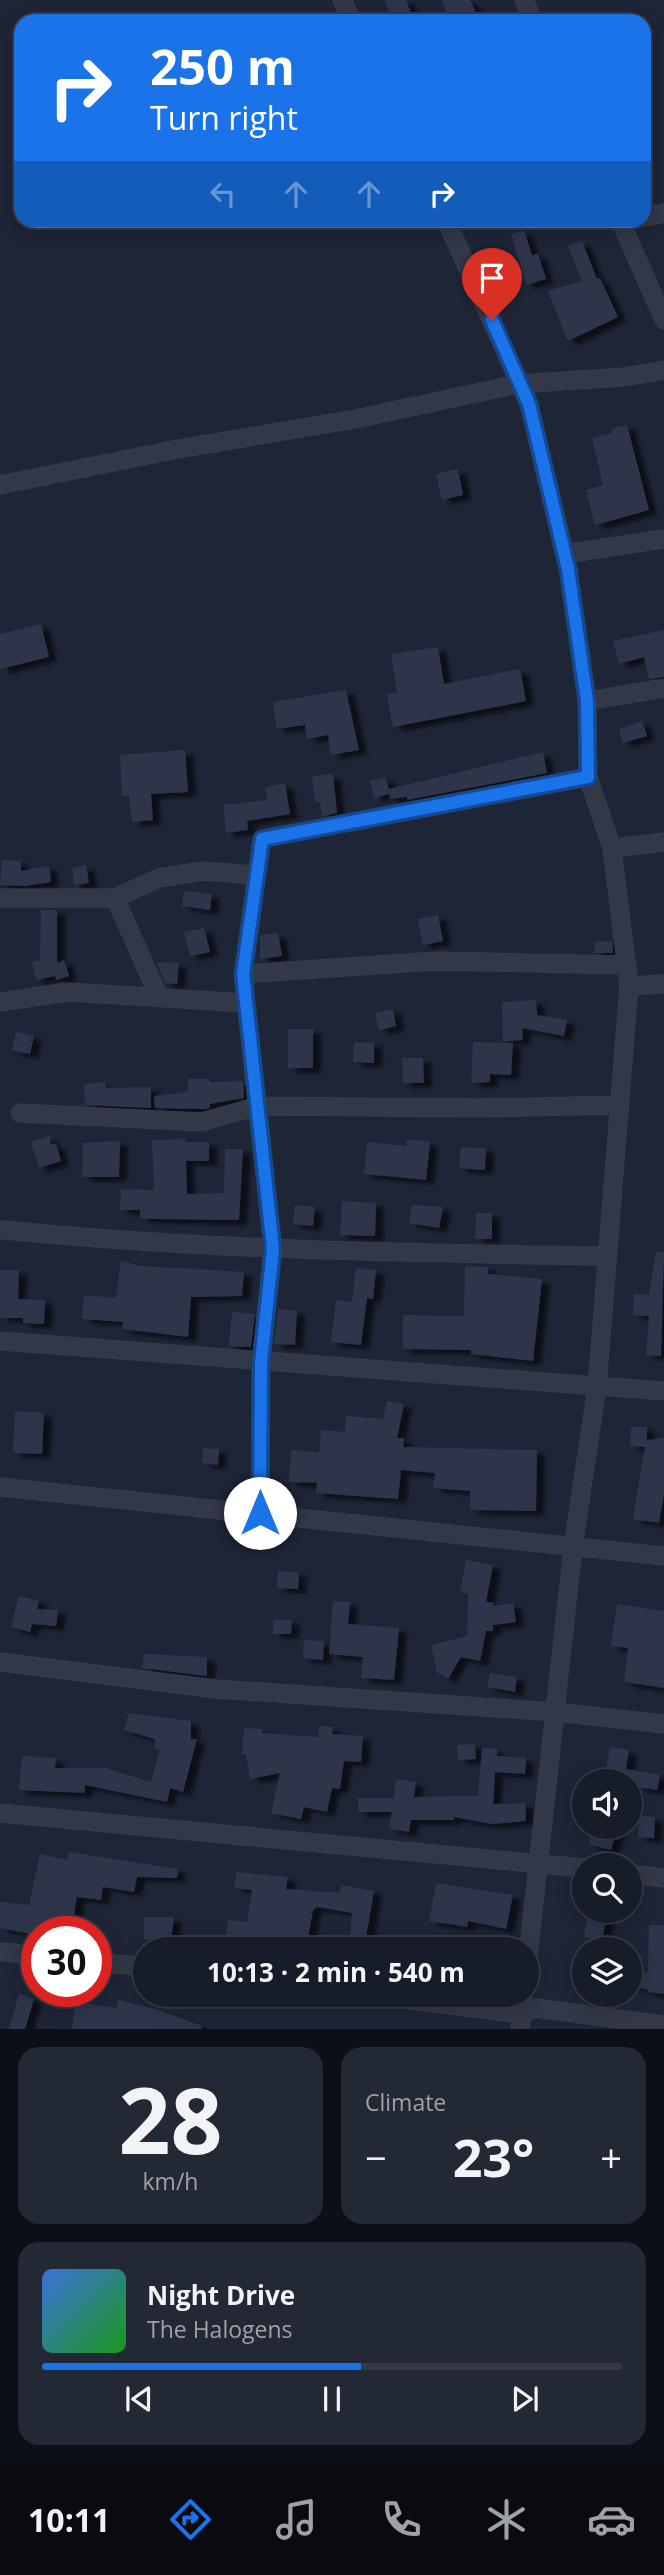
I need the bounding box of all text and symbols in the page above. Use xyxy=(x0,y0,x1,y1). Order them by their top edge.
text: 250 m xyxy=(150,33,295,99)
icon: right xyxy=(35,42,126,133)
text: Turn right xyxy=(150,96,298,139)
icon: left xyxy=(204,175,242,213)
icon: ahead xyxy=(277,175,315,213)
icon: ahead xyxy=(350,175,388,213)
icon: right xyxy=(423,175,461,213)
pin xyxy=(462,248,522,320)
icon: arrive xyxy=(473,259,511,297)
position arrow xyxy=(223,1476,297,1550)
map controls xyxy=(572,1769,642,2007)
button: sound xyxy=(572,1769,642,1839)
button: search xyxy=(572,1853,642,1923)
speed limit sign: 30 xyxy=(21,1916,112,2007)
button: layers xyxy=(572,1937,642,2007)
text: 10:13 · 2 min · 540 m xyxy=(207,1954,465,1990)
text: 28 xyxy=(118,2057,223,2181)
text: Climate xyxy=(365,2086,446,2118)
text: 23° xyxy=(453,2121,534,2192)
text: − xyxy=(365,2131,387,2183)
text: + xyxy=(600,2131,622,2183)
text: km/h xyxy=(143,2165,198,2197)
text: Night Drive xyxy=(147,2277,295,2313)
text: The Halogens xyxy=(147,2313,293,2345)
icon: previous xyxy=(120,2380,158,2418)
icon: pause xyxy=(313,2380,351,2418)
icon: next xyxy=(506,2380,544,2418)
icon: directions xyxy=(166,2495,215,2544)
icon: music xyxy=(272,2495,321,2544)
icon: phone xyxy=(377,2495,426,2544)
icon: climate xyxy=(482,2495,531,2544)
icon: car xyxy=(587,2495,636,2544)
text: 10:11 xyxy=(28,2498,110,2541)

